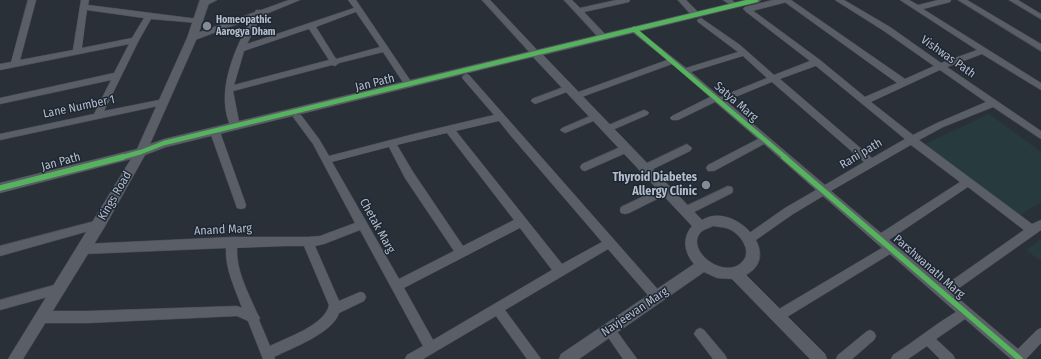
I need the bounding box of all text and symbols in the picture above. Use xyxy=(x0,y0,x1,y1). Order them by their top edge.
place label: Homeopathic Aarogya Dham xyxy=(216,14,275,38)
marker: Homeopathic Aarogya Dham xyxy=(201,20,213,32)
street label: Vishwas Path xyxy=(918,33,978,81)
street label: Jan Path xyxy=(354,71,396,95)
street label: Satya Marg xyxy=(711,79,761,125)
street label: Lane Number 1 xyxy=(42,92,116,122)
street label: Rani path xyxy=(837,136,885,172)
street label: Jan Path xyxy=(40,150,82,174)
street label: Kings Road xyxy=(95,169,135,223)
place label: Thyroid Diabetes Allergy Clinic xyxy=(612,171,697,199)
marker: Thyroid Diabetes Allergy Clinic xyxy=(700,179,712,191)
street label: Chetak Marg xyxy=(356,196,398,256)
street label: Anand Marg xyxy=(194,221,252,239)
street label: Parshwanath Marg xyxy=(890,232,968,302)
street label: Navjeevan Marg xyxy=(599,284,671,340)

